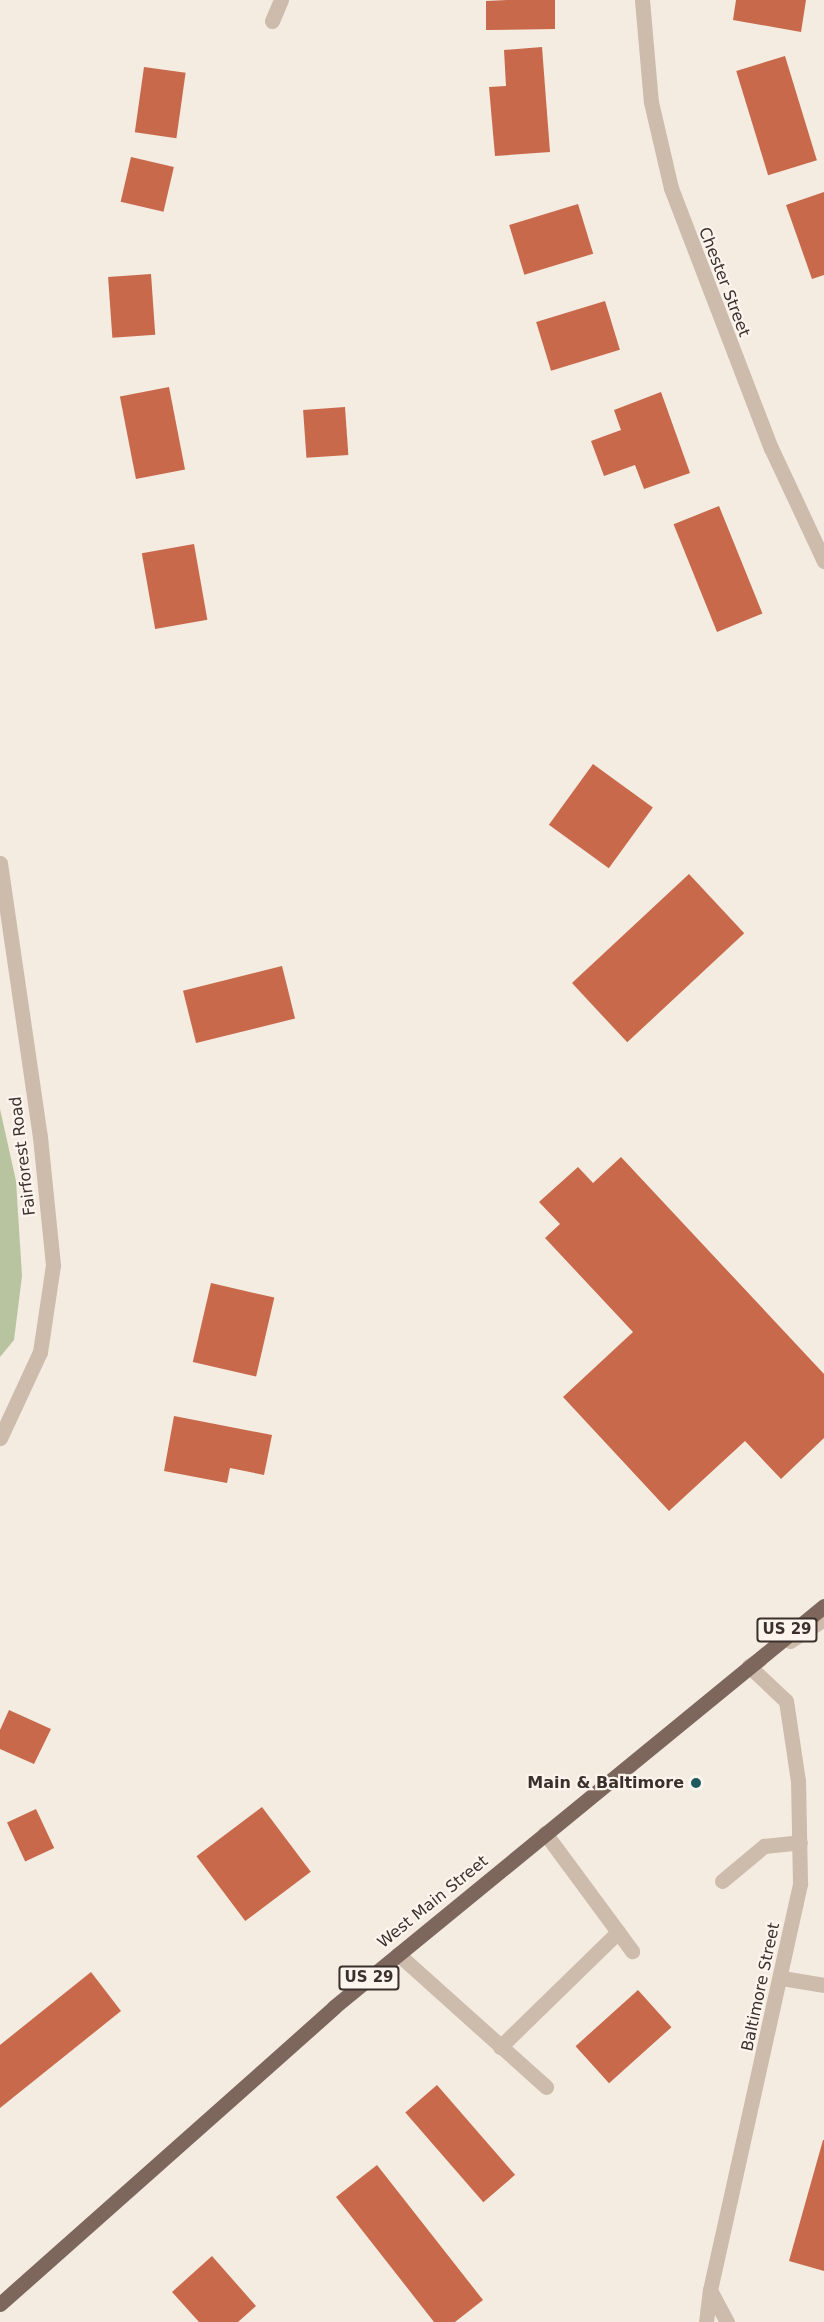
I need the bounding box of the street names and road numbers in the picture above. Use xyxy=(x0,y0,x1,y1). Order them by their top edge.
street label: Chester Street xyxy=(694,224,754,340)
street label: Fairforest Road xyxy=(6,1095,40,1217)
road number: US 29 xyxy=(756,1618,818,1642)
street label: West Main Street xyxy=(374,1852,492,1952)
street label: Baltimore Street xyxy=(738,1921,784,2053)
road number: US 29 xyxy=(338,1966,400,1990)

